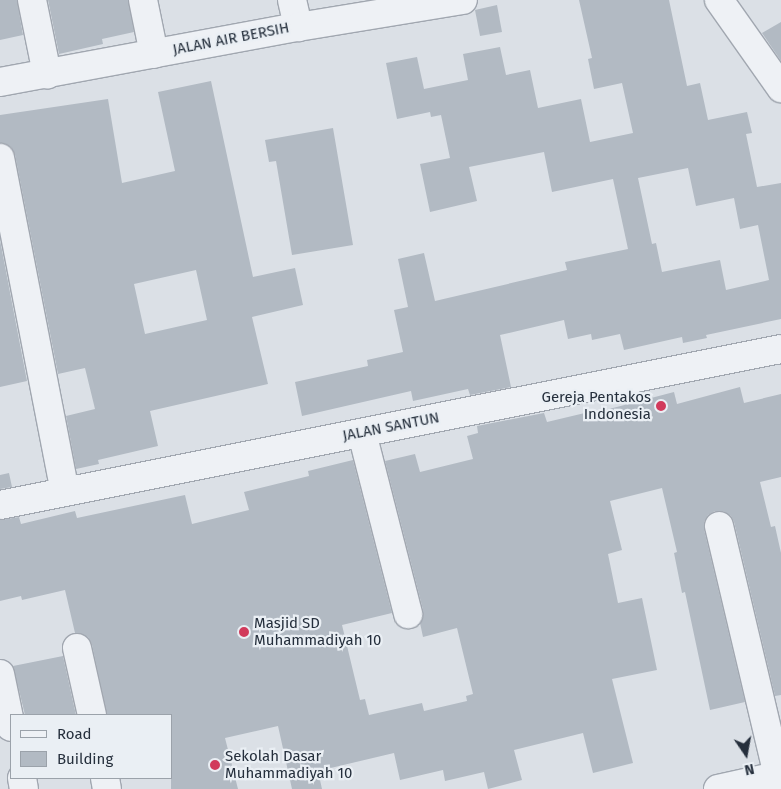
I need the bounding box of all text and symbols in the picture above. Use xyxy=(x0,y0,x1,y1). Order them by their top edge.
street label: JALAN AIR BERSIH xyxy=(171,19,291,59)
place label: Gereja Pentakos Indonesia xyxy=(542,388,651,423)
marker: Gereja Pentakos Indonesia xyxy=(655,400,667,412)
street label: JALAN SANTUN xyxy=(341,409,441,445)
place label: Masjid SD Muhammadiyah 10 xyxy=(254,614,381,649)
marker: Masjid SD Muhammadiyah 10 xyxy=(238,626,250,638)
legend xyxy=(10,714,172,779)
text: Road xyxy=(57,725,92,743)
north arrow xyxy=(721,729,771,779)
place label: Sekolah Dasar Muhammadiyah 10 xyxy=(225,747,352,782)
text: Building xyxy=(57,750,113,768)
marker: Sekolah Dasar Muhammadiyah 10 xyxy=(209,759,221,771)
text: N xyxy=(743,760,756,778)

